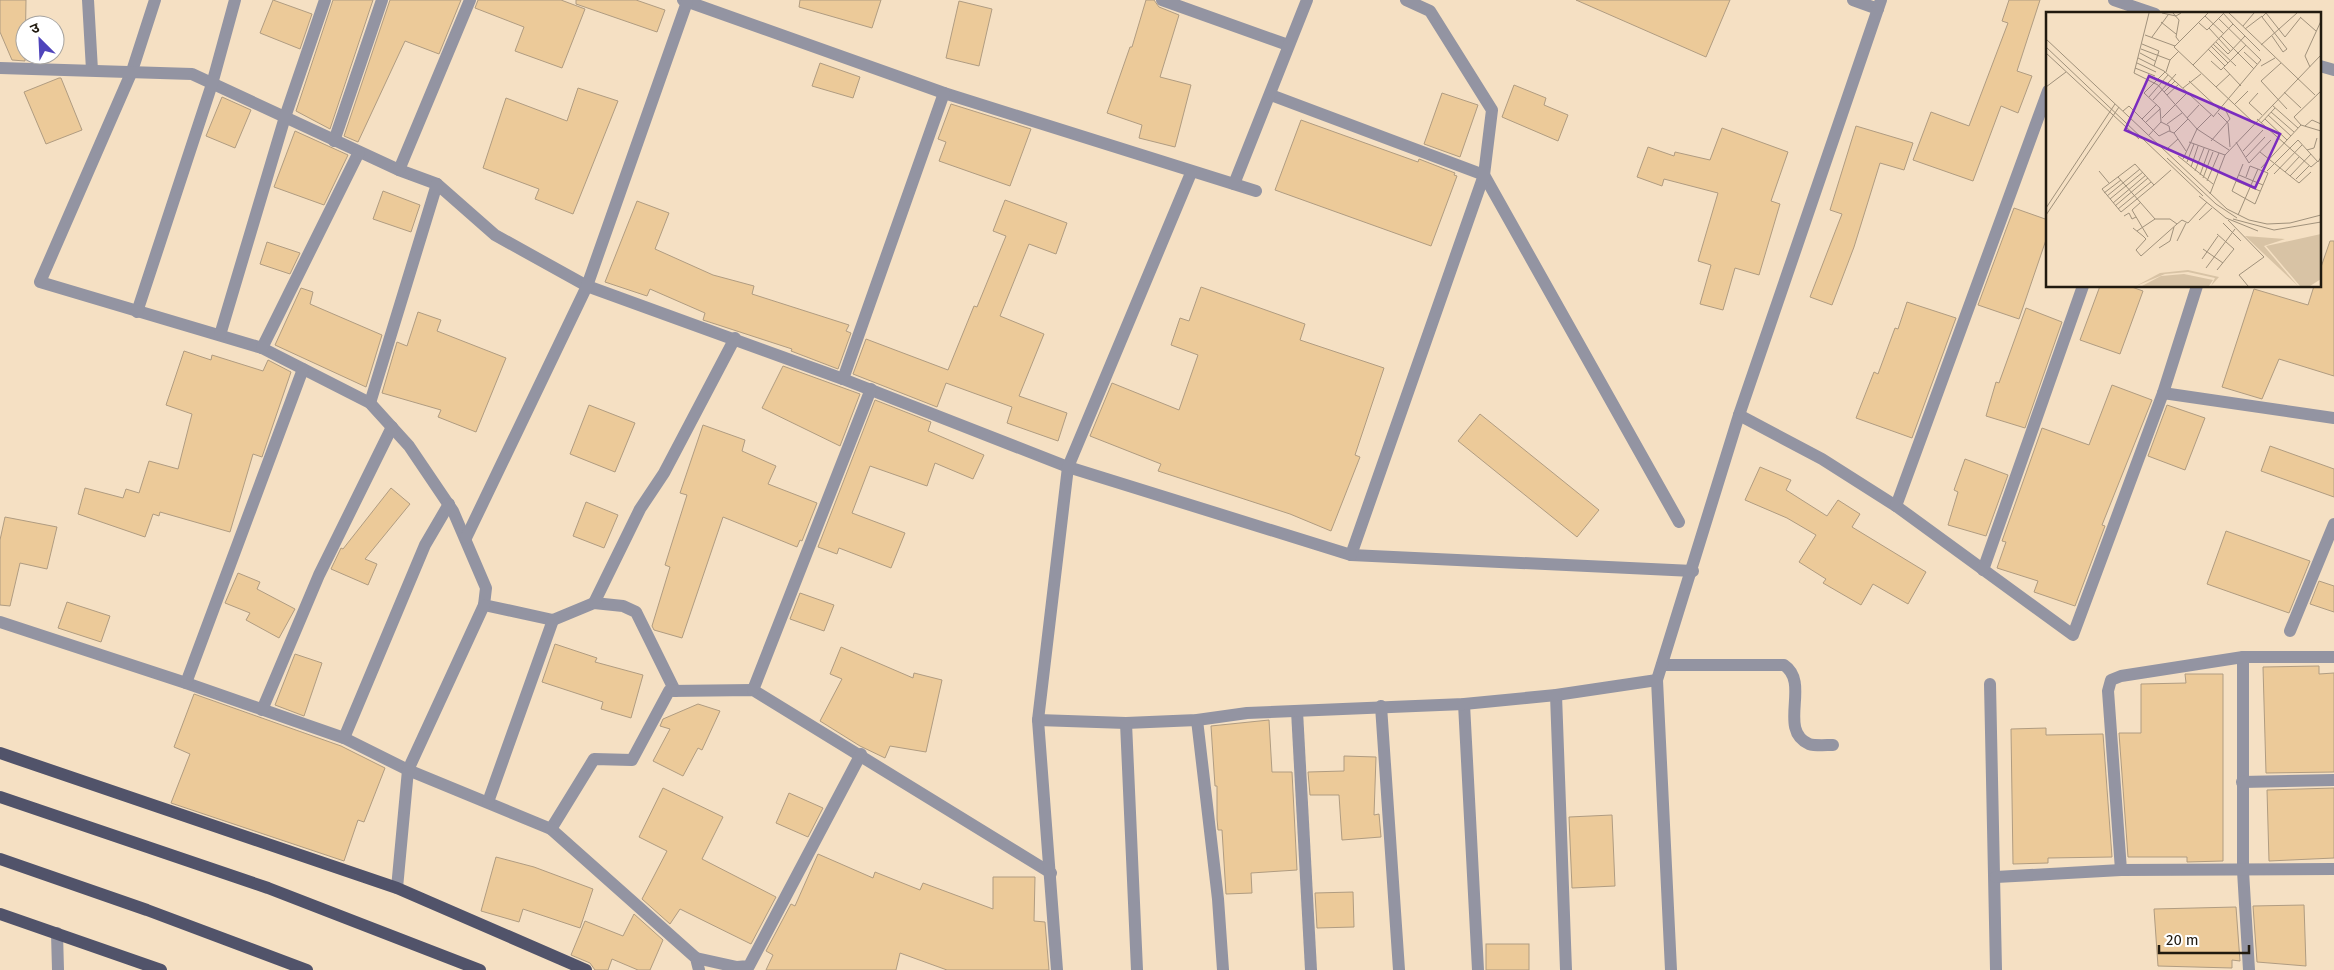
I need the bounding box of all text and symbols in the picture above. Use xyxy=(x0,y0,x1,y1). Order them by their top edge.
inset map xyxy=(2046,12,2322,288)
north arrow xyxy=(15,15,65,65)
text: उ xyxy=(28,19,43,38)
scale bar xyxy=(2159,922,2249,954)
text: 20 m xyxy=(2166,931,2199,949)

